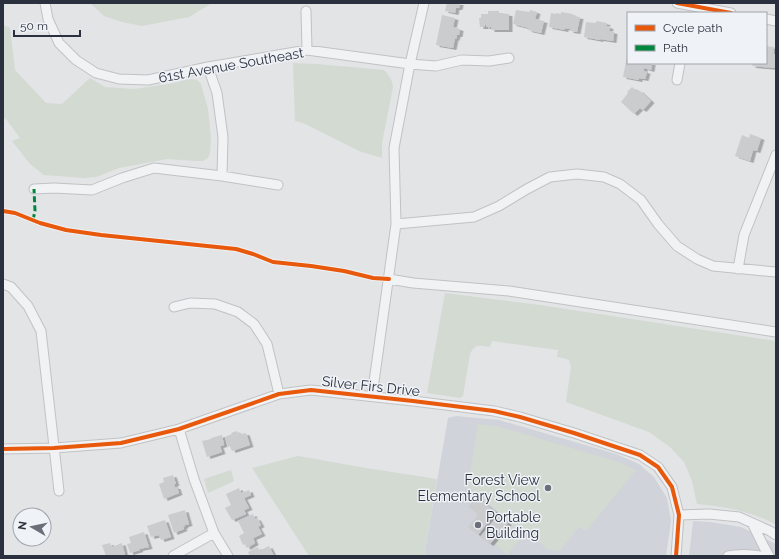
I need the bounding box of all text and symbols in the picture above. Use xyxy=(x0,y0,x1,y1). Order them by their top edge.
scale bar xyxy=(14,12,80,38)
legend xyxy=(627,12,767,64)
text: 50 m xyxy=(20,19,48,33)
text: Cycle path xyxy=(663,21,722,35)
text: Path xyxy=(663,41,688,55)
street label: 61st Avenue Southeast xyxy=(157,44,305,86)
street label: Silver Firs Drive xyxy=(321,373,421,399)
place label: Forest View Elementary School xyxy=(417,472,541,504)
marker: Forest View Elementary School xyxy=(543,483,553,493)
north arrow xyxy=(12,507,52,547)
place label: Portable Building xyxy=(486,509,541,541)
text: N xyxy=(16,520,30,531)
marker: Portable Building xyxy=(473,520,483,530)

